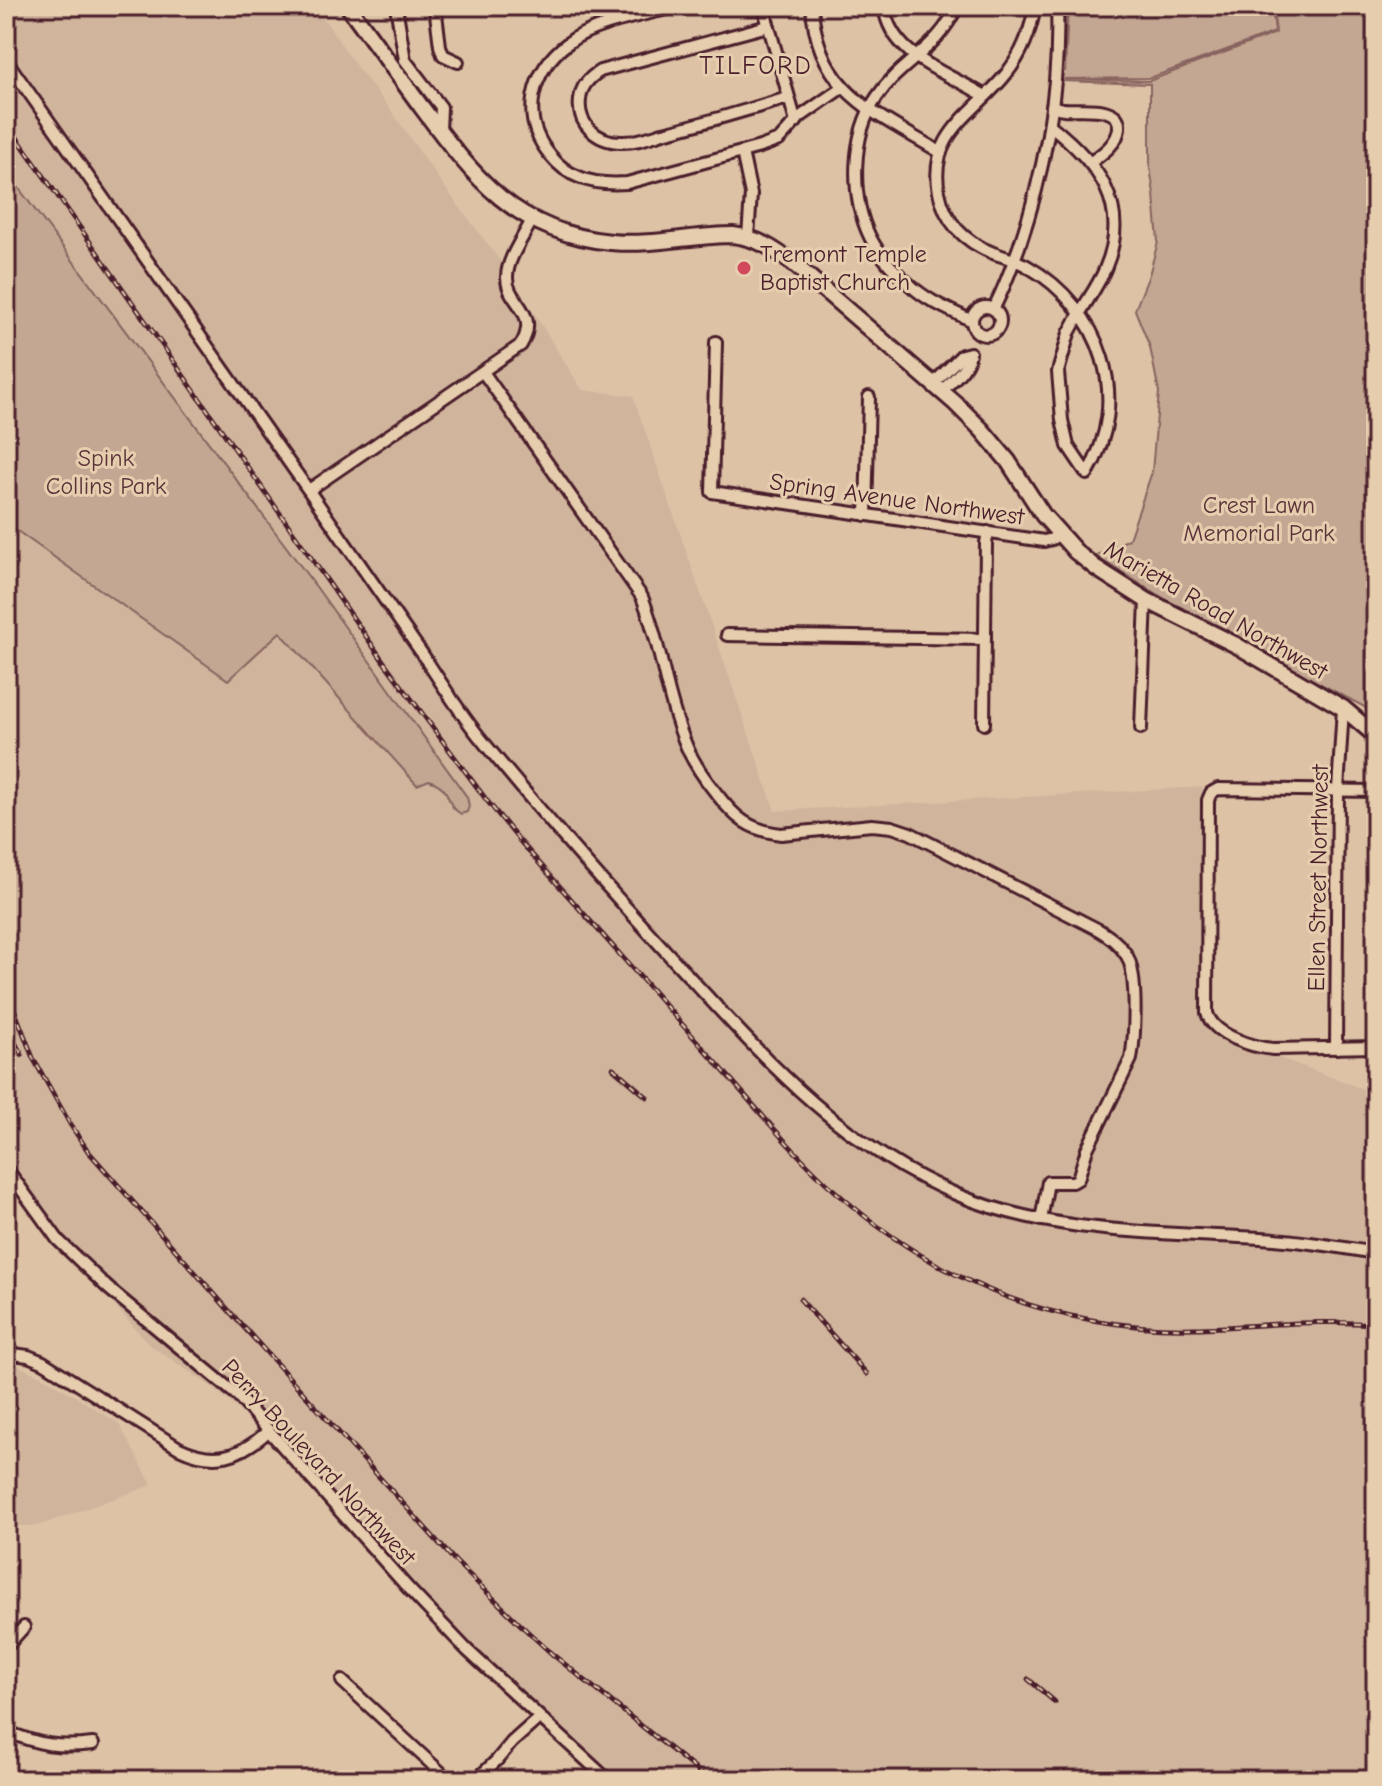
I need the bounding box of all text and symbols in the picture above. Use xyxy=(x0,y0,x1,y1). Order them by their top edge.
district label: TILFORD xyxy=(699,51,813,81)
place label: Tremont Temple Baptist Church xyxy=(760,240,927,296)
marker: Tremont Temple Baptist Church xyxy=(735,259,753,277)
park label: Spink Collins Park xyxy=(46,444,167,500)
street label: Spring Avenue Northwest xyxy=(768,467,1027,531)
park label: Crest Lawn Memorial Park xyxy=(1183,491,1335,547)
street label: Marietta Road Northwest xyxy=(1099,535,1334,686)
street label: Ellen Street Northwest xyxy=(1302,763,1334,992)
street label: Perry Boulevard Northwest xyxy=(216,1353,423,1572)

